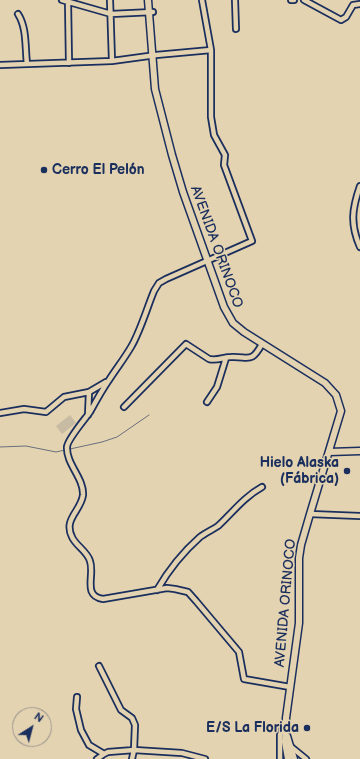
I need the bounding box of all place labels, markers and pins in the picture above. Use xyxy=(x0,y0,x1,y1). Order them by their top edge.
place label: Cerro El Pelón xyxy=(52,162,144,178)
marker: Cerro El Pelón xyxy=(39,165,49,175)
place label: Hielo Alaska (Fábrica) xyxy=(260,455,339,488)
marker: Hielo Alaska (Fábrica) xyxy=(342,466,352,476)
place label: E/S La Florida xyxy=(206,720,299,736)
marker: E/S La Florida xyxy=(302,723,312,733)

